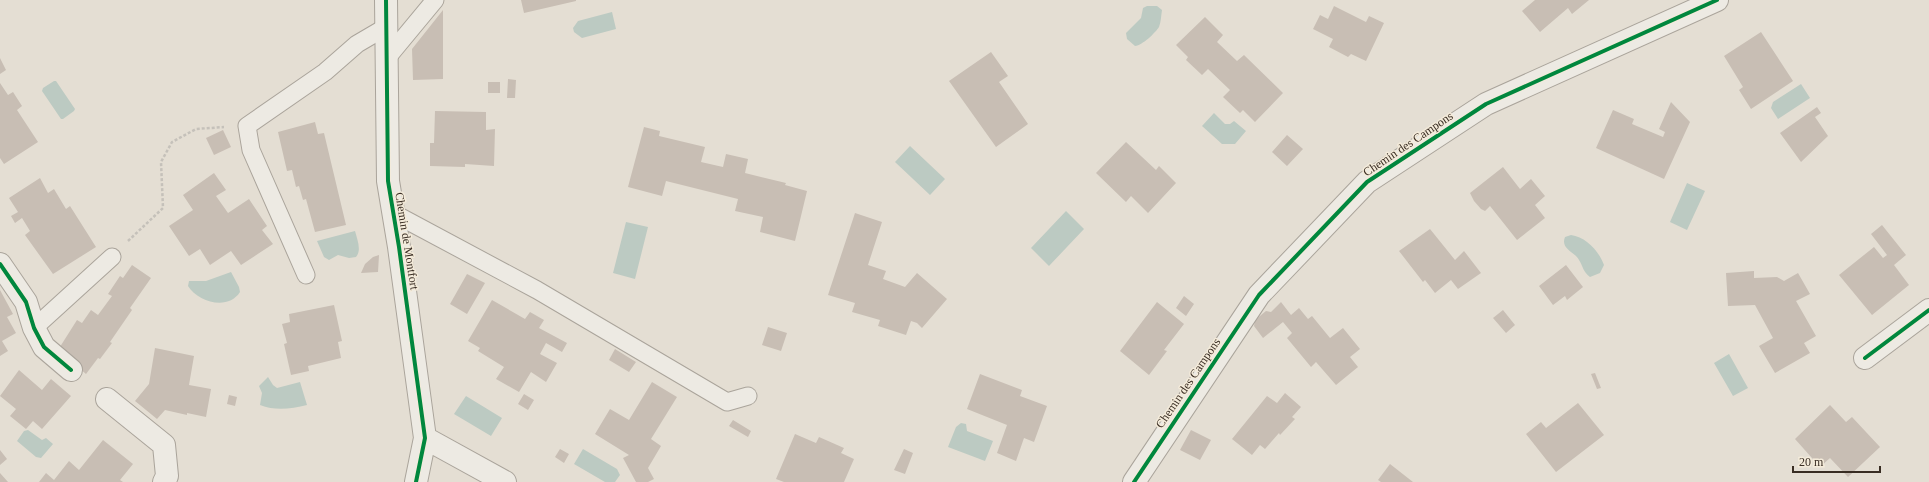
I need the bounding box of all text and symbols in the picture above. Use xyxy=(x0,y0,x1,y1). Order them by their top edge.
street label: Chemin des Campons xyxy=(1360,109,1456,179)
street label: Chemin de Montfort xyxy=(392,191,422,291)
street label: Chemin des Campons xyxy=(1153,335,1223,431)
scale bar xyxy=(1793,448,1880,474)
text: 20 m xyxy=(1799,455,1824,469)

